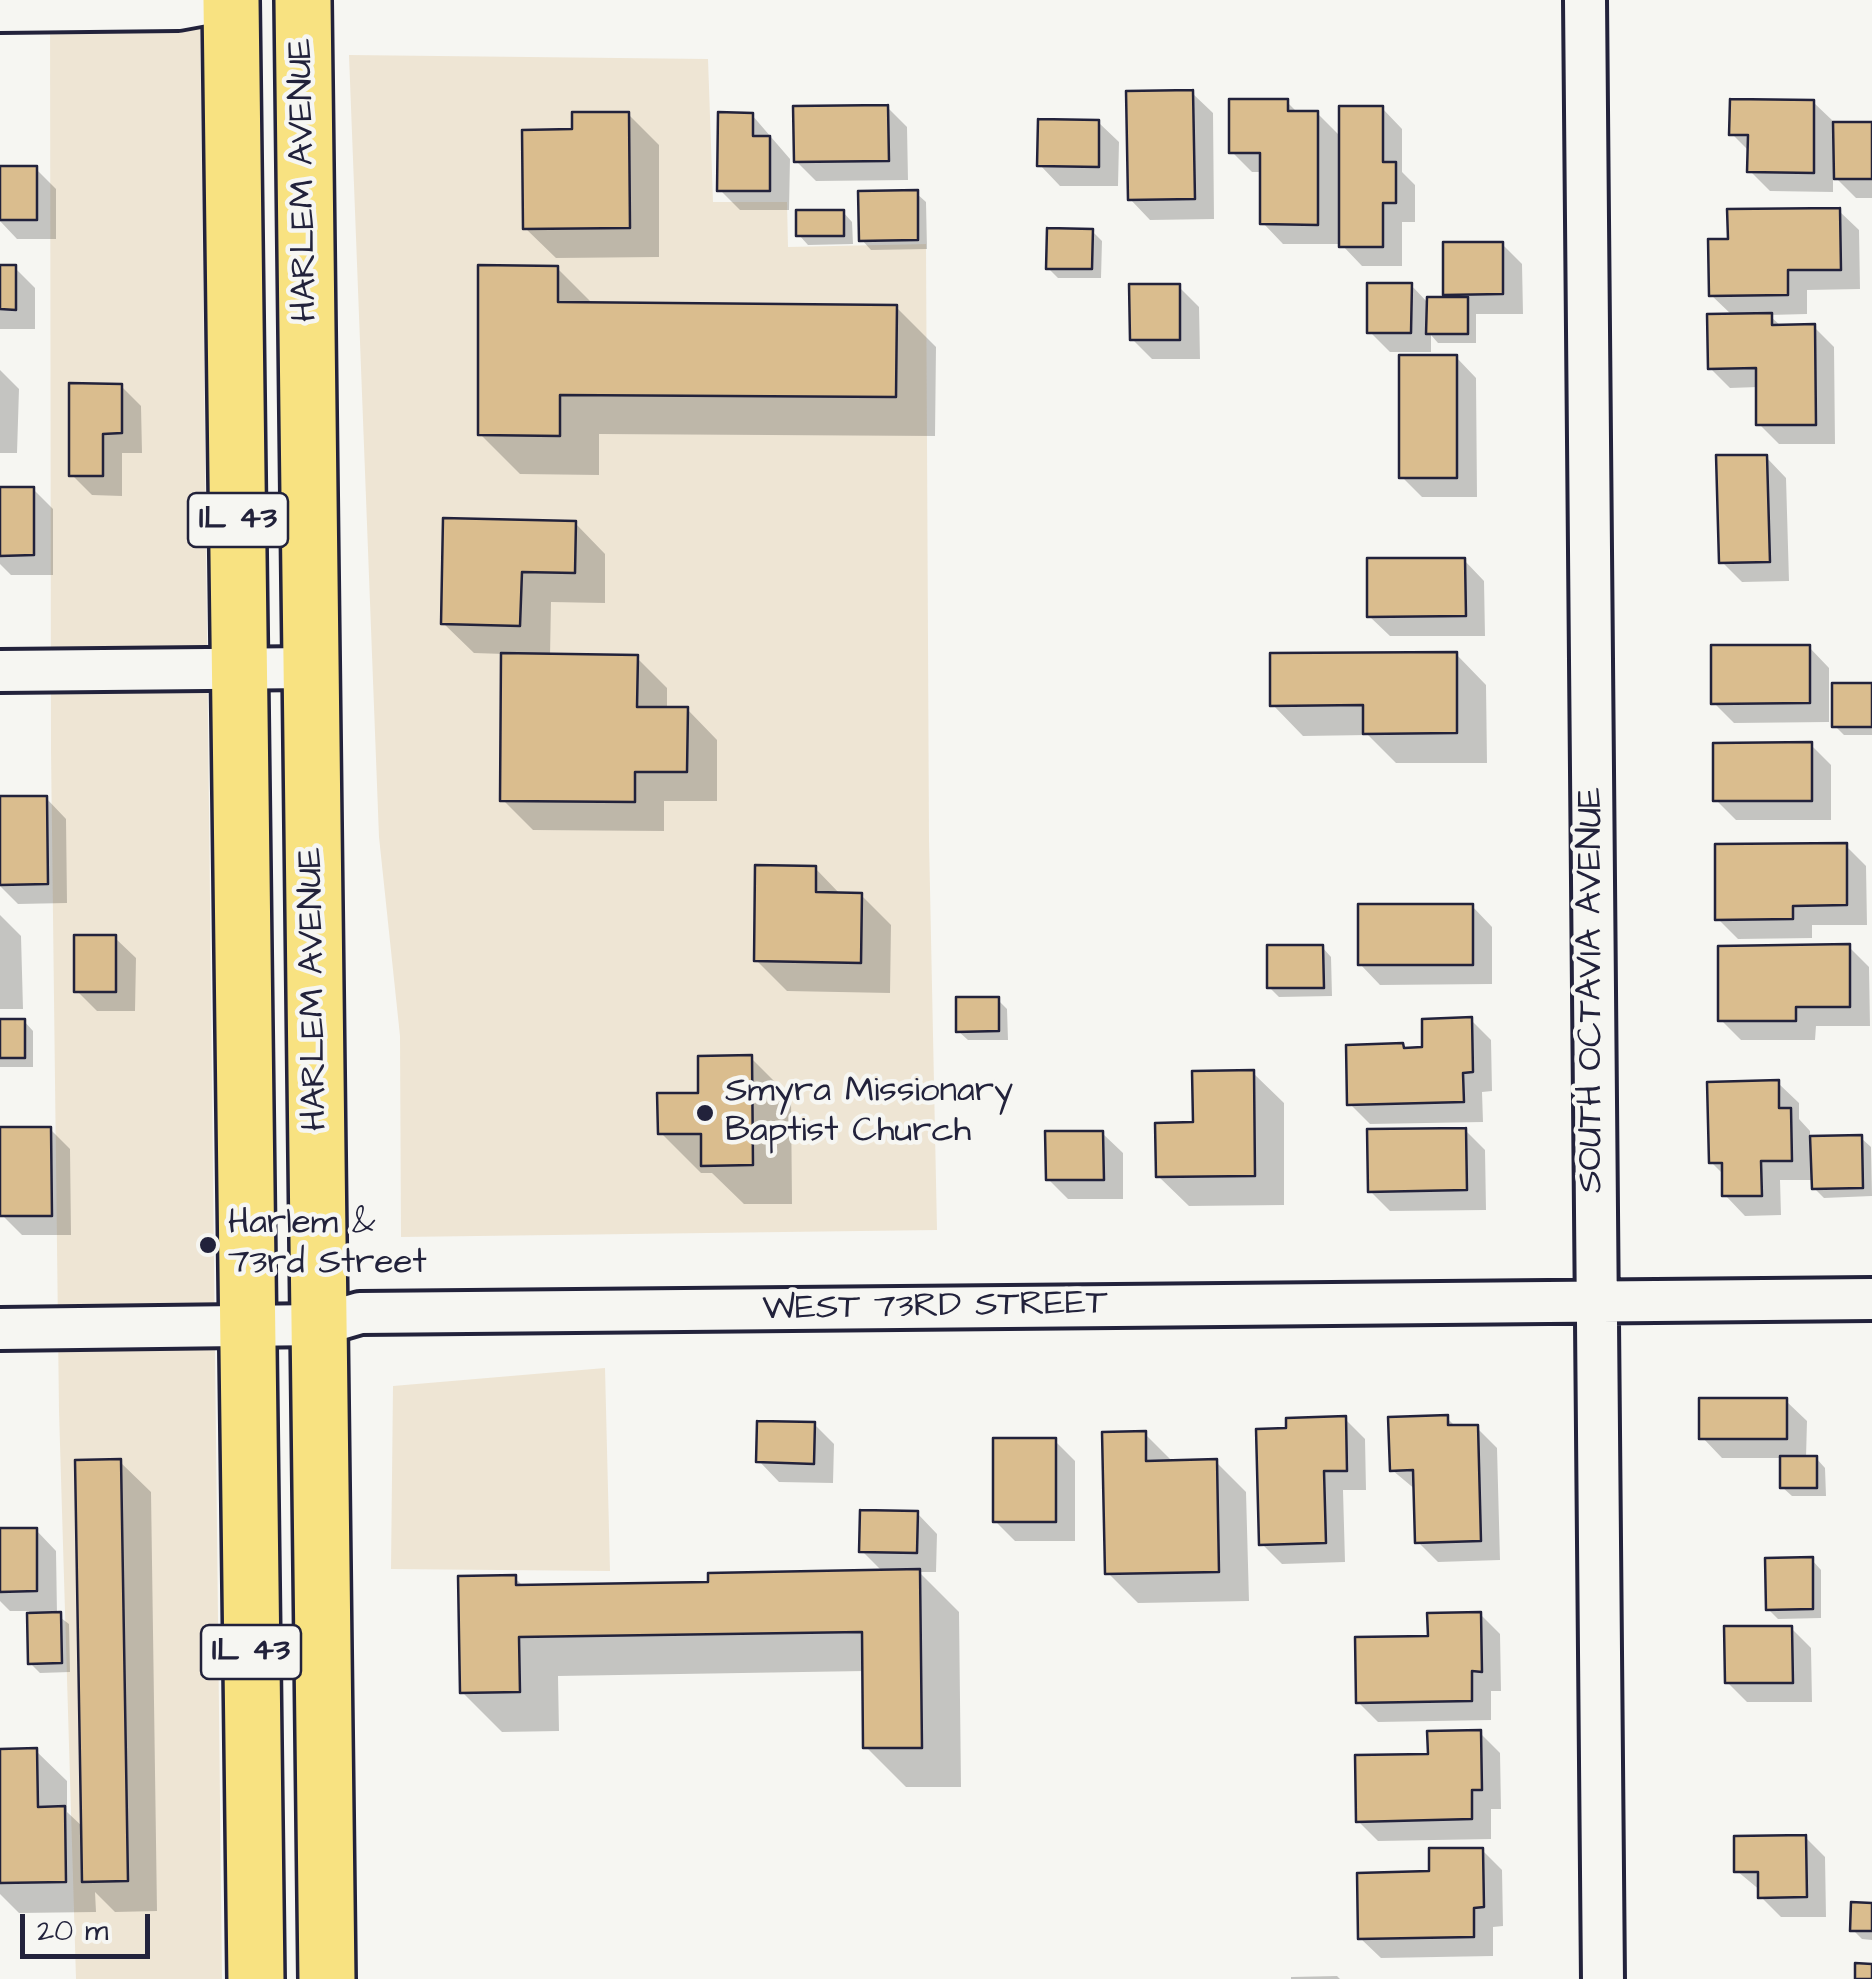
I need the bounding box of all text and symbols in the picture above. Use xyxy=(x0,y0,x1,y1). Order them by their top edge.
street label: HARLEM AVENUE xyxy=(282,38,328,322)
road number: IL 43 xyxy=(188,493,288,547)
street label: SOUTH OCTAVIA AVENUE xyxy=(1572,787,1614,1193)
street label: HARLEM AVENUE xyxy=(292,847,338,1131)
place label: Smyra Missionary Baptist Church xyxy=(725,1072,1013,1154)
marker: Smyra Missionary Baptist Church xyxy=(694,1102,716,1124)
place label: Harlem & 73rd Street xyxy=(228,1204,427,1286)
marker: Harlem & 73rd Street xyxy=(197,1234,219,1256)
street label: WEST 73RD STREET xyxy=(762,1284,1108,1332)
road number: IL 43 xyxy=(201,1625,301,1679)
scale bar xyxy=(25,1894,155,1956)
text: 20 m xyxy=(37,1910,108,1952)

